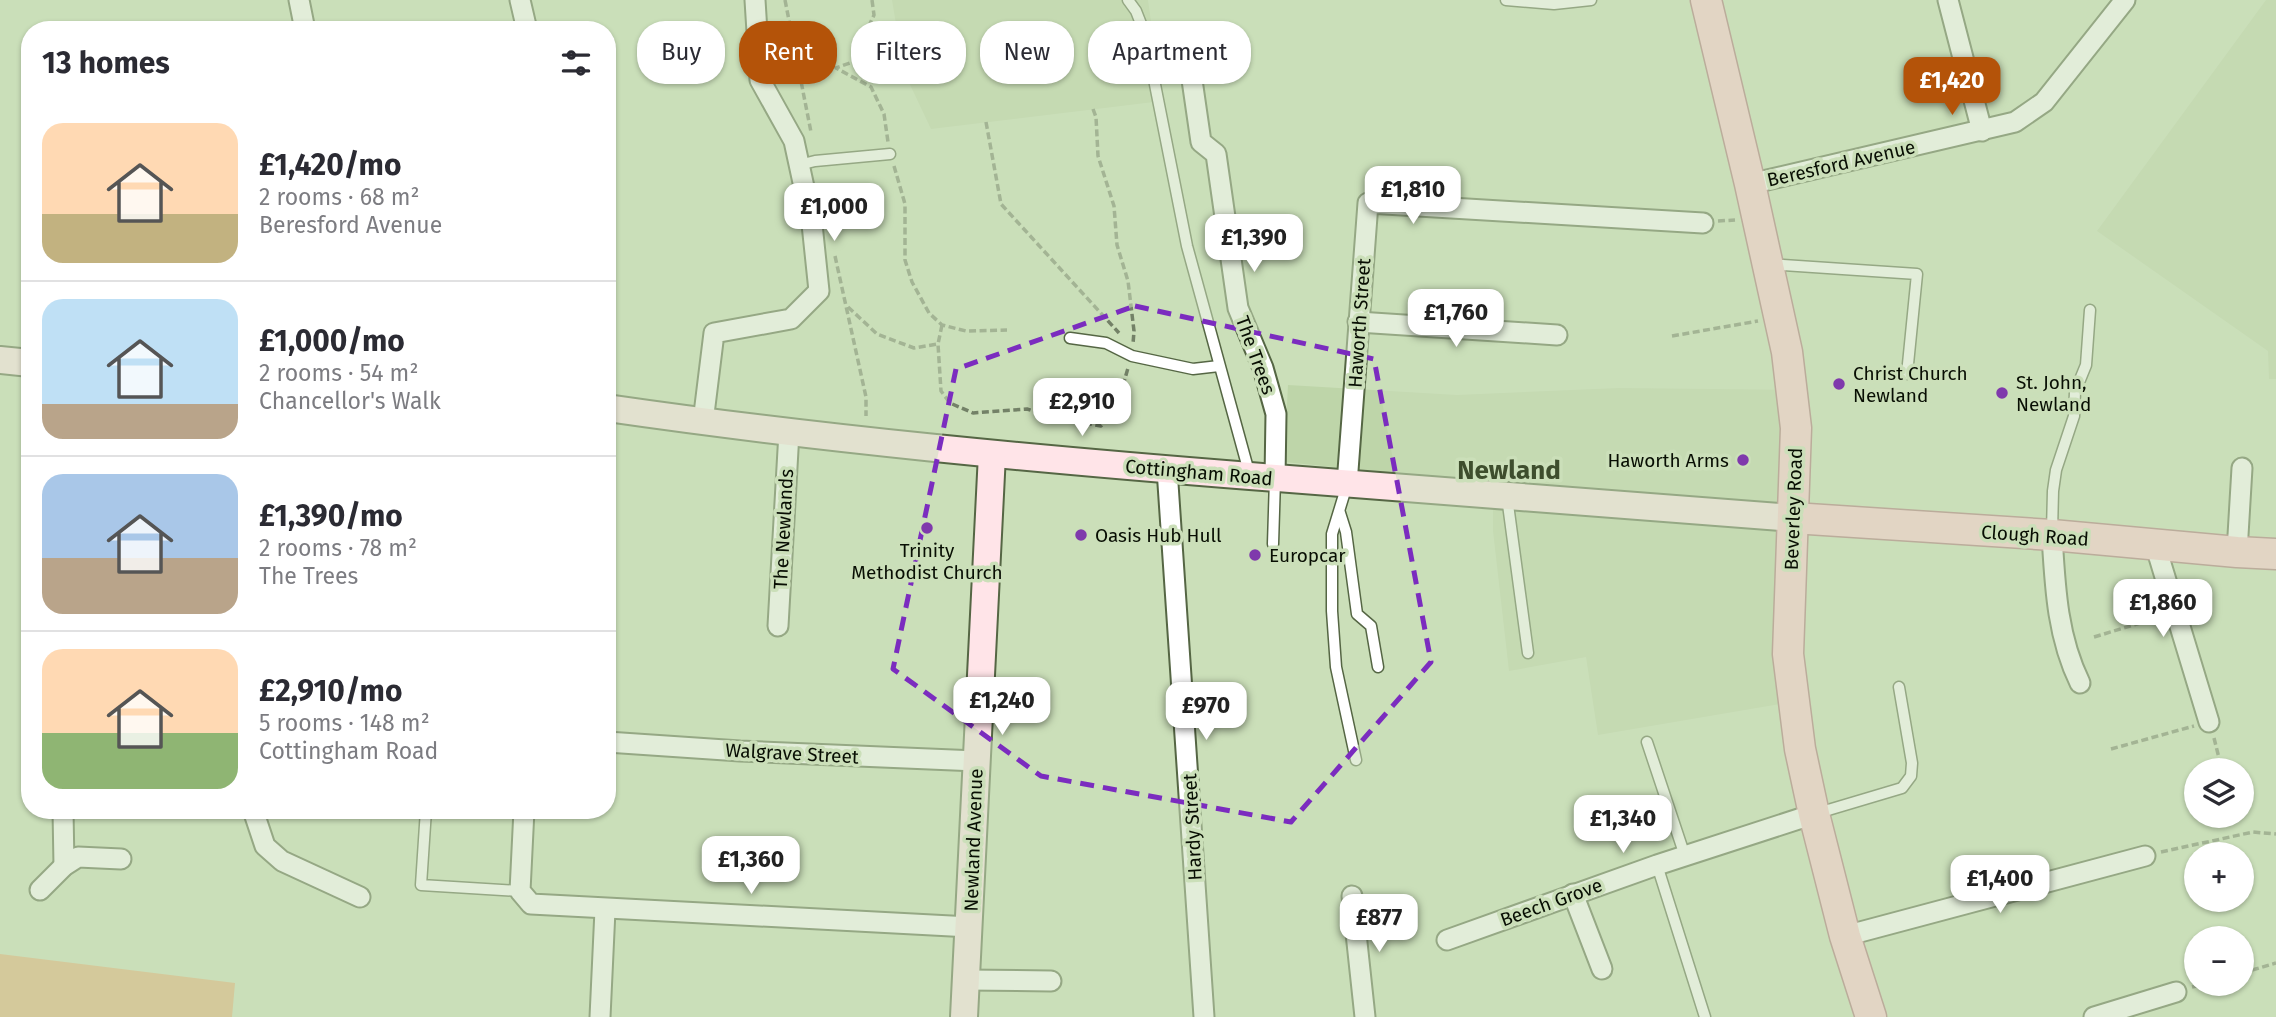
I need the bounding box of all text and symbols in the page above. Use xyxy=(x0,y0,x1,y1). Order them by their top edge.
chip: Buy xyxy=(637,21,725,84)
chip: Rent xyxy=(739,21,837,84)
chip: Filters xyxy=(851,21,966,84)
chip: New xyxy=(980,21,1074,84)
chip: Apartment xyxy=(1088,21,1251,84)
icon: filters xyxy=(557,44,595,82)
text: 13 homes xyxy=(42,45,170,81)
pin: £1,420 xyxy=(1895,58,2009,117)
text: £1,420 xyxy=(1919,66,1985,94)
street label: Beresford Avenue xyxy=(1765,135,1917,192)
text: £1,420/mo xyxy=(259,147,401,183)
icon: home xyxy=(98,151,182,235)
pin: £1,810 xyxy=(1356,166,1470,226)
text: £1,810 xyxy=(1381,175,1445,203)
text: 2 rooms · 68 m² xyxy=(259,183,420,211)
pin: £1,000 xyxy=(777,184,891,243)
text: £1,000 xyxy=(800,192,868,220)
text: Beresford Avenue xyxy=(259,211,442,239)
pin: £1,390 xyxy=(1197,215,1311,274)
text: £1,390 xyxy=(1221,223,1287,251)
street label: Haworth Street xyxy=(1343,257,1376,389)
pin: £1,760 xyxy=(1399,290,1513,349)
text: £1,760 xyxy=(1424,298,1488,326)
street label: The Trees xyxy=(1231,313,1280,398)
text: £1,000/mo xyxy=(259,323,405,359)
icon: home xyxy=(98,327,182,411)
text: 2 rooms · 54 m² xyxy=(259,359,418,387)
place label: Christ Church Newland xyxy=(1853,362,1968,407)
place label: St. John, Newland xyxy=(2016,371,2091,416)
marker: Christ Church Newland xyxy=(1831,376,1847,392)
pin: £2,910 xyxy=(1025,378,1139,438)
marker: St. John, Newland xyxy=(1994,385,2010,401)
text: Chancellor's Walk xyxy=(259,387,441,415)
text: £2,910 xyxy=(1049,387,1115,415)
street label: Beverley Road xyxy=(1780,447,1807,571)
place label: Haworth Arms xyxy=(1607,449,1729,472)
marker: Haworth Arms xyxy=(1735,452,1751,468)
street label: Cottingham Road xyxy=(1124,455,1274,490)
district label: Newland xyxy=(1457,455,1561,486)
street label: The Newlands xyxy=(769,468,798,590)
text: £1,390/mo xyxy=(259,498,403,534)
icon: home xyxy=(98,502,182,586)
marker: Trinity Methodist Church xyxy=(919,520,935,536)
street label: Clough Road xyxy=(1980,520,2090,551)
place label: Oasis Hub Hull xyxy=(1095,524,1222,547)
marker: Oasis Hub Hull xyxy=(1073,527,1089,543)
text: 2 rooms · 78 m² xyxy=(259,534,417,562)
place label: Trinity Methodist Church xyxy=(851,539,1003,584)
place label: Europcar xyxy=(1269,544,1346,567)
marker: Europcar xyxy=(1247,547,1263,563)
text: The Trees xyxy=(259,562,358,590)
pin: £1,860 xyxy=(2106,580,2220,639)
text: £1,860 xyxy=(2129,588,2197,616)
text: £2,910/mo xyxy=(259,673,402,709)
icon: home xyxy=(98,677,182,761)
pin: £1,240 xyxy=(945,678,1059,737)
pin: £970 xyxy=(1165,682,1247,742)
text: £1,240 xyxy=(969,686,1035,714)
text: £970 xyxy=(1182,691,1230,719)
text: 5 rooms · 148 m² xyxy=(259,709,430,737)
text: Cottingham Road xyxy=(259,737,438,765)
street label: Walgrave Street xyxy=(725,739,859,768)
map controls xyxy=(2184,758,2254,996)
button: layers xyxy=(2184,758,2254,828)
street label: Newland Avenue xyxy=(960,768,987,912)
street label: Hardy Street xyxy=(1178,773,1207,881)
pin: £1,340 xyxy=(1566,796,1680,855)
text: £1,340 xyxy=(1590,804,1656,832)
pin: £1,360 xyxy=(694,836,808,896)
button: + xyxy=(2184,842,2254,912)
text: £1,360 xyxy=(718,845,784,873)
pin: £1,400 xyxy=(1943,856,2057,915)
text: £1,400 xyxy=(1966,864,2034,892)
street label: Beech Grove xyxy=(1497,873,1605,932)
pin: £877 xyxy=(1338,894,1420,954)
text: £877 xyxy=(1356,903,1402,931)
button: − xyxy=(2184,926,2254,996)

